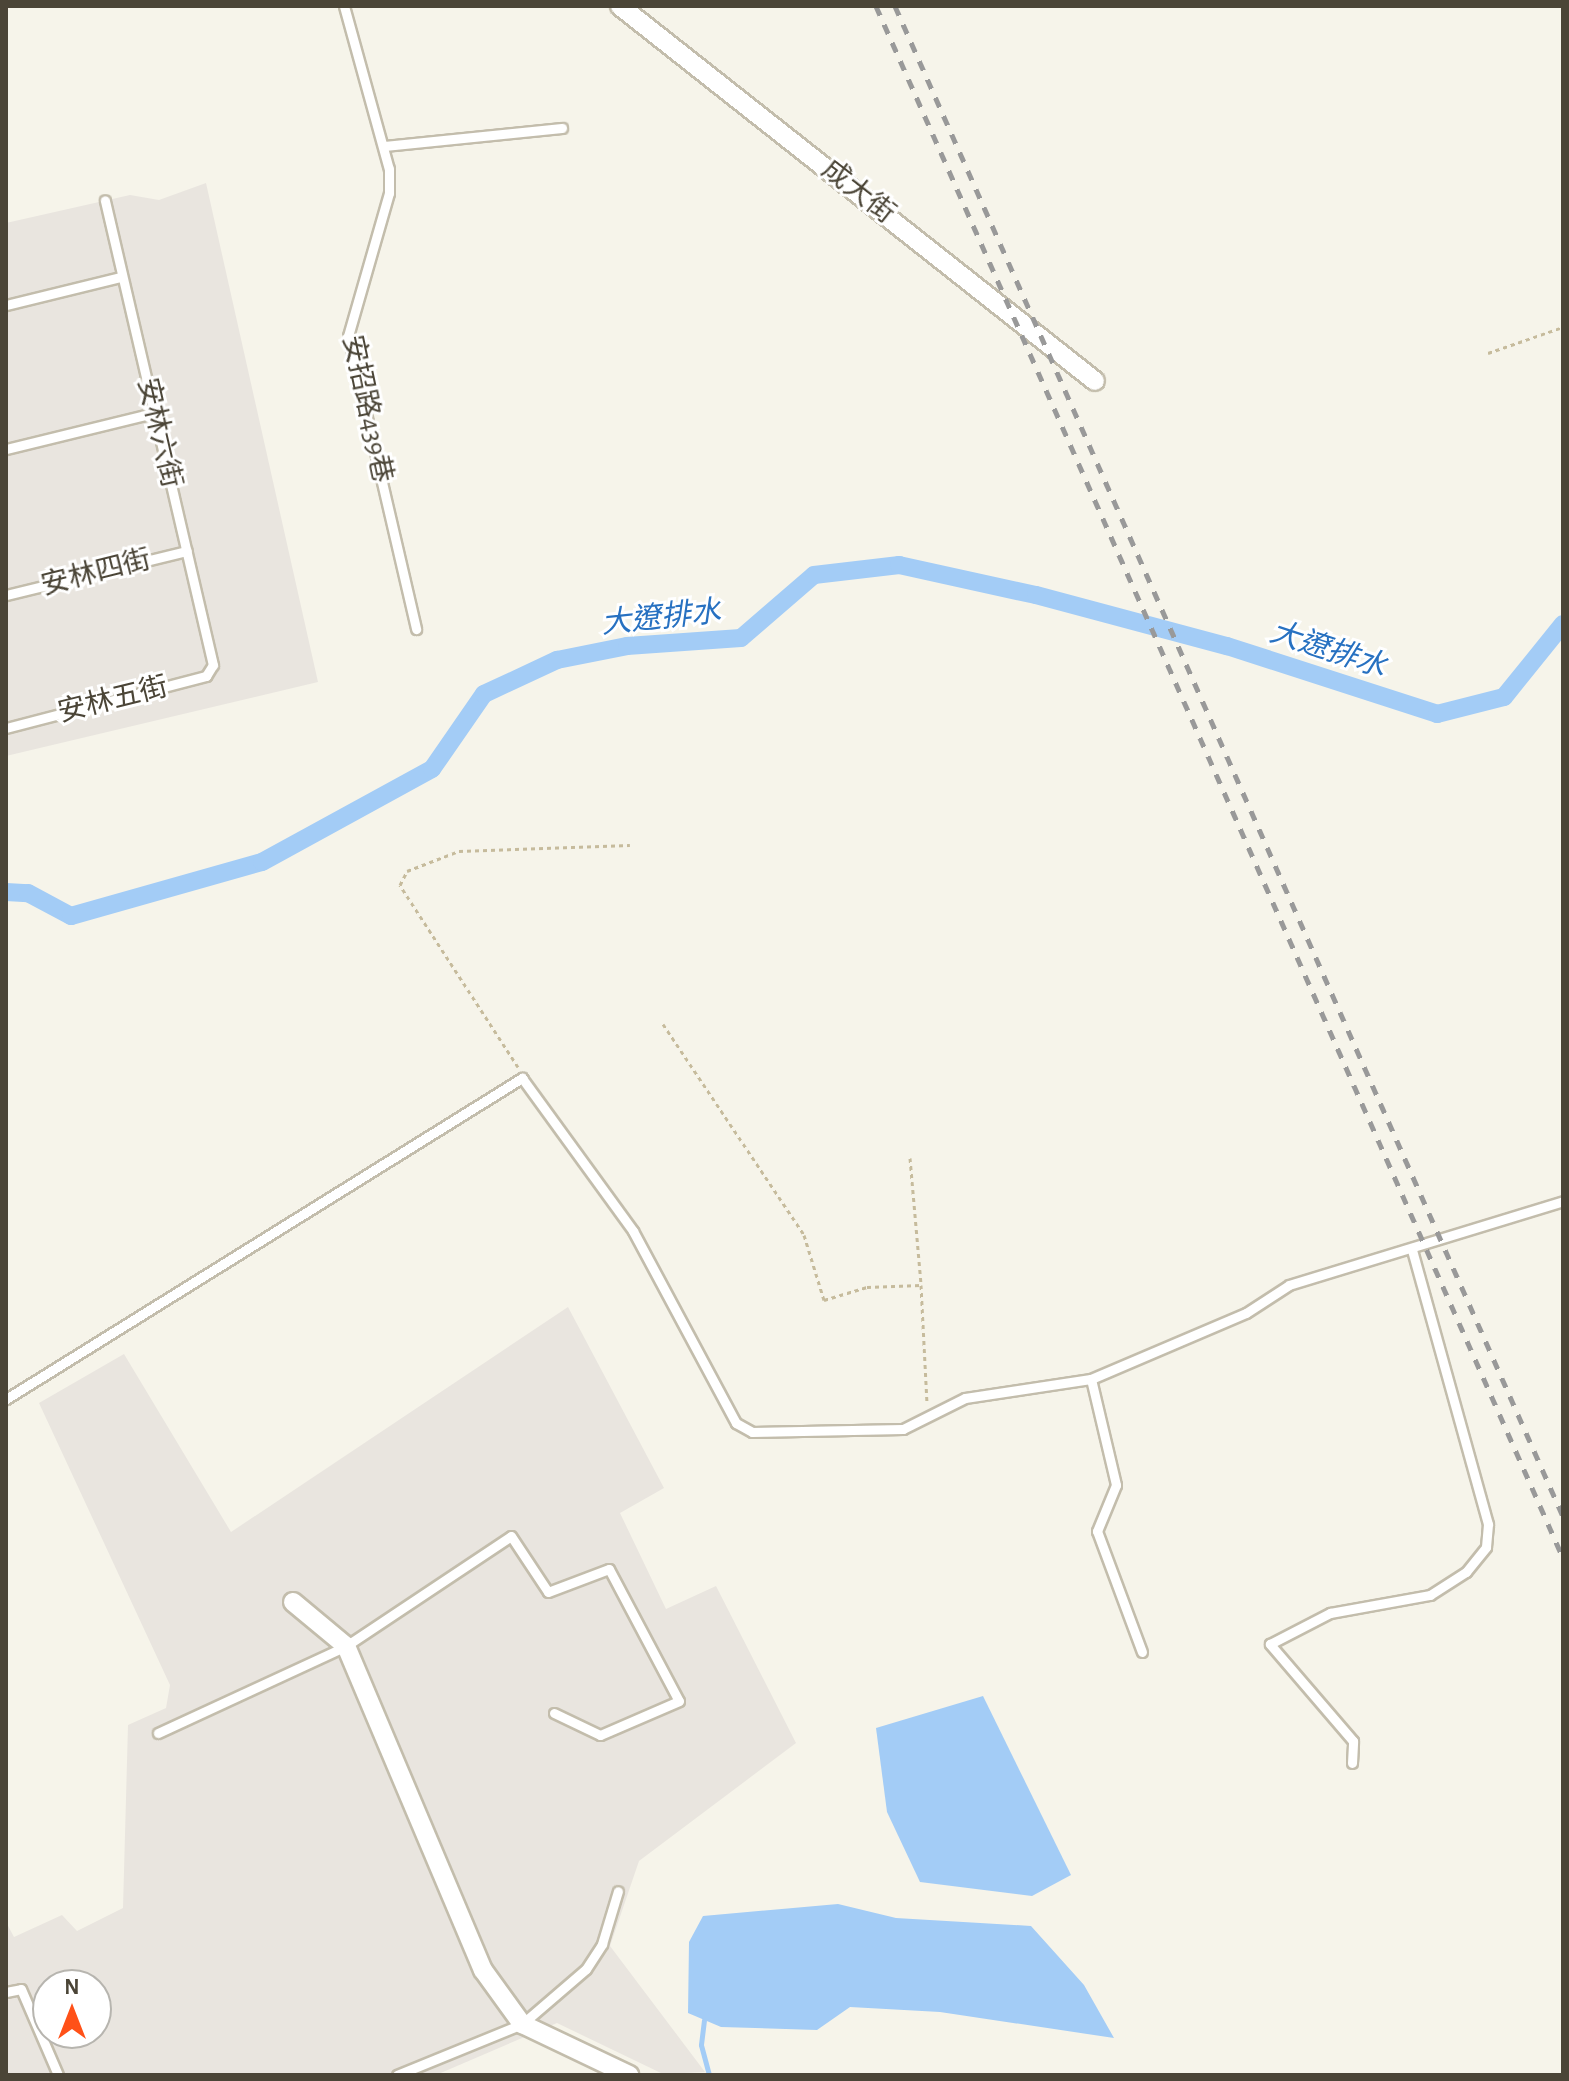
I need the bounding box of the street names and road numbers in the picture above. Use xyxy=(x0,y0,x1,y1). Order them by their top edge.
street label: 成大街 xyxy=(815,153,901,231)
street label: 安招路439巷 xyxy=(335,332,399,486)
street label: 安林六街 xyxy=(130,375,188,491)
street label: 安林四街 xyxy=(38,543,154,603)
street label: 安林五街 xyxy=(55,670,171,730)

